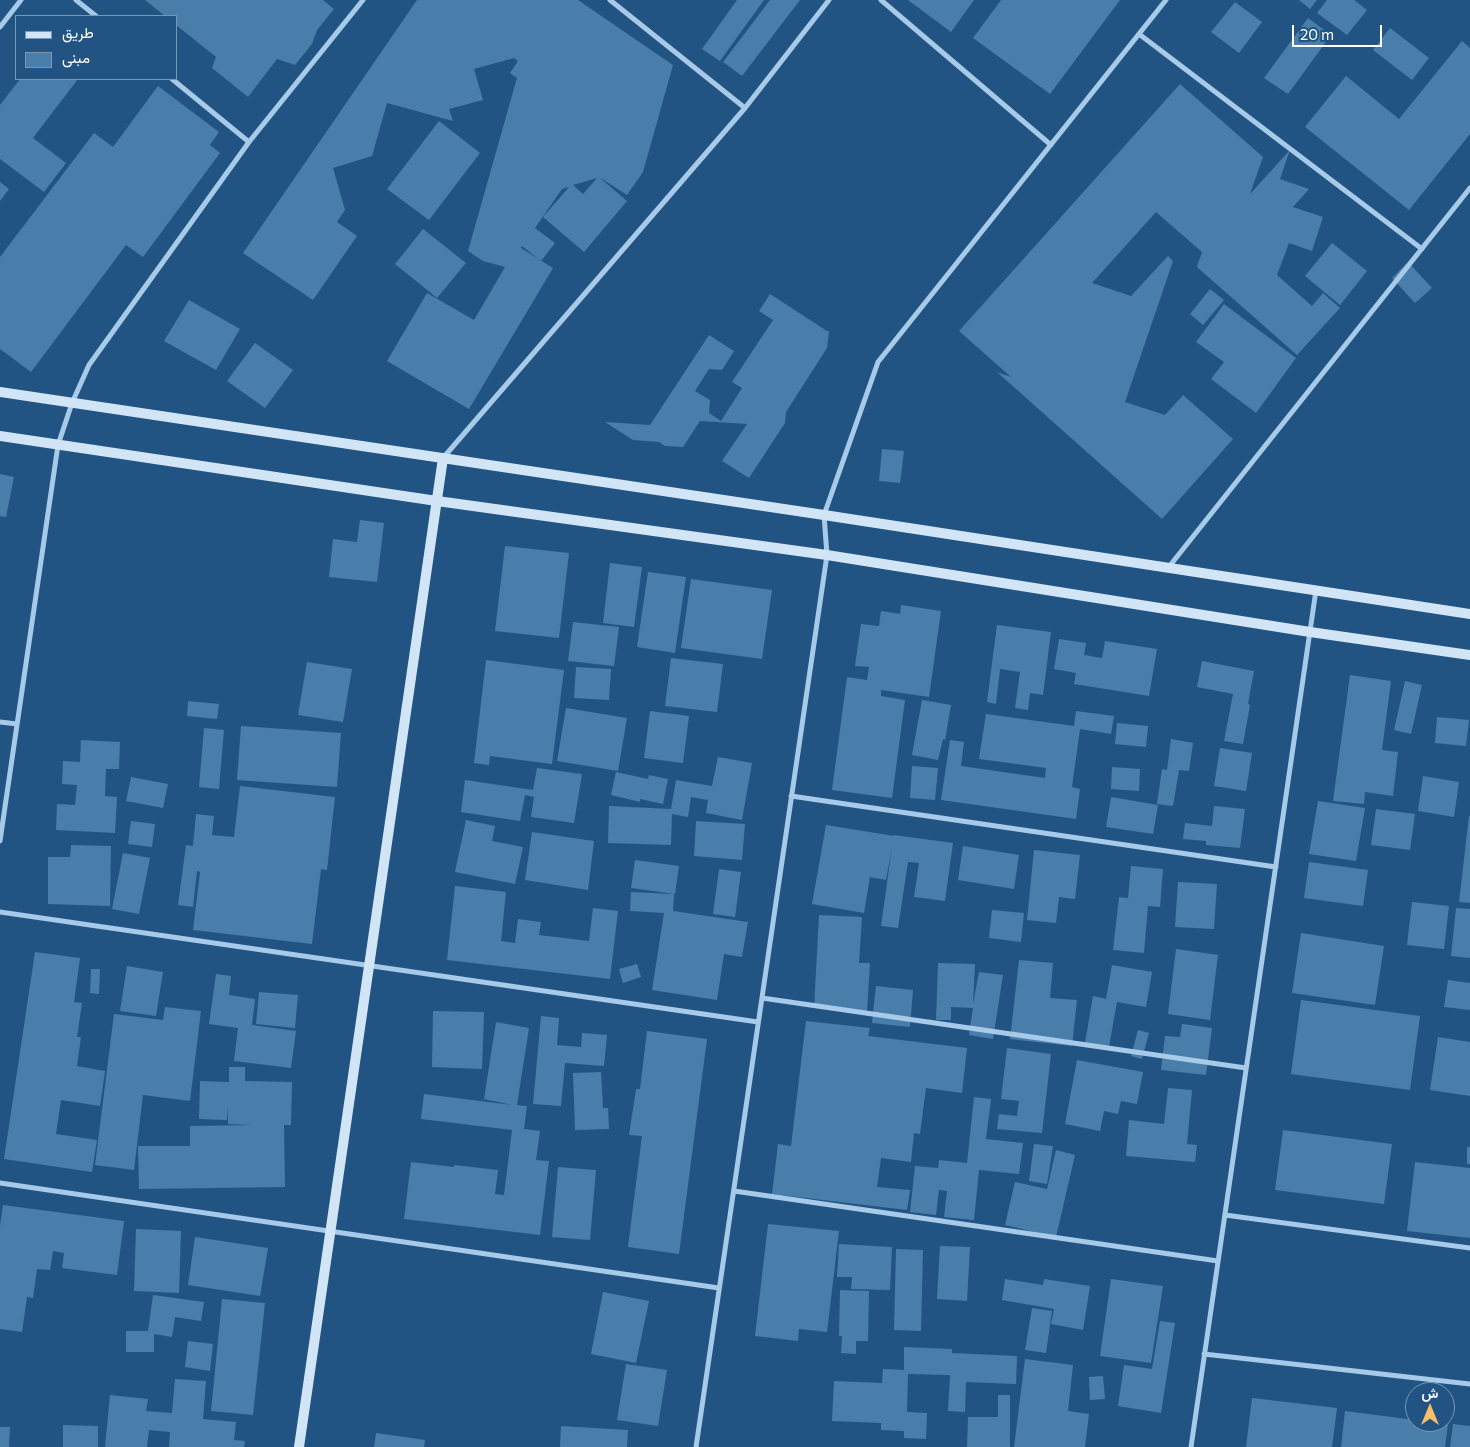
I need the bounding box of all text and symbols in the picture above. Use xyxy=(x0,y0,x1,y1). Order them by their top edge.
legend xyxy=(15,15,178,80)
scale bar xyxy=(1295,15,1385,47)
text: طريق xyxy=(62,23,94,41)
text: 20 m xyxy=(1300,25,1334,43)
text: مبنى xyxy=(62,48,90,66)
north arrow xyxy=(1405,1382,1455,1432)
text: ش xyxy=(1422,1384,1438,1401)

